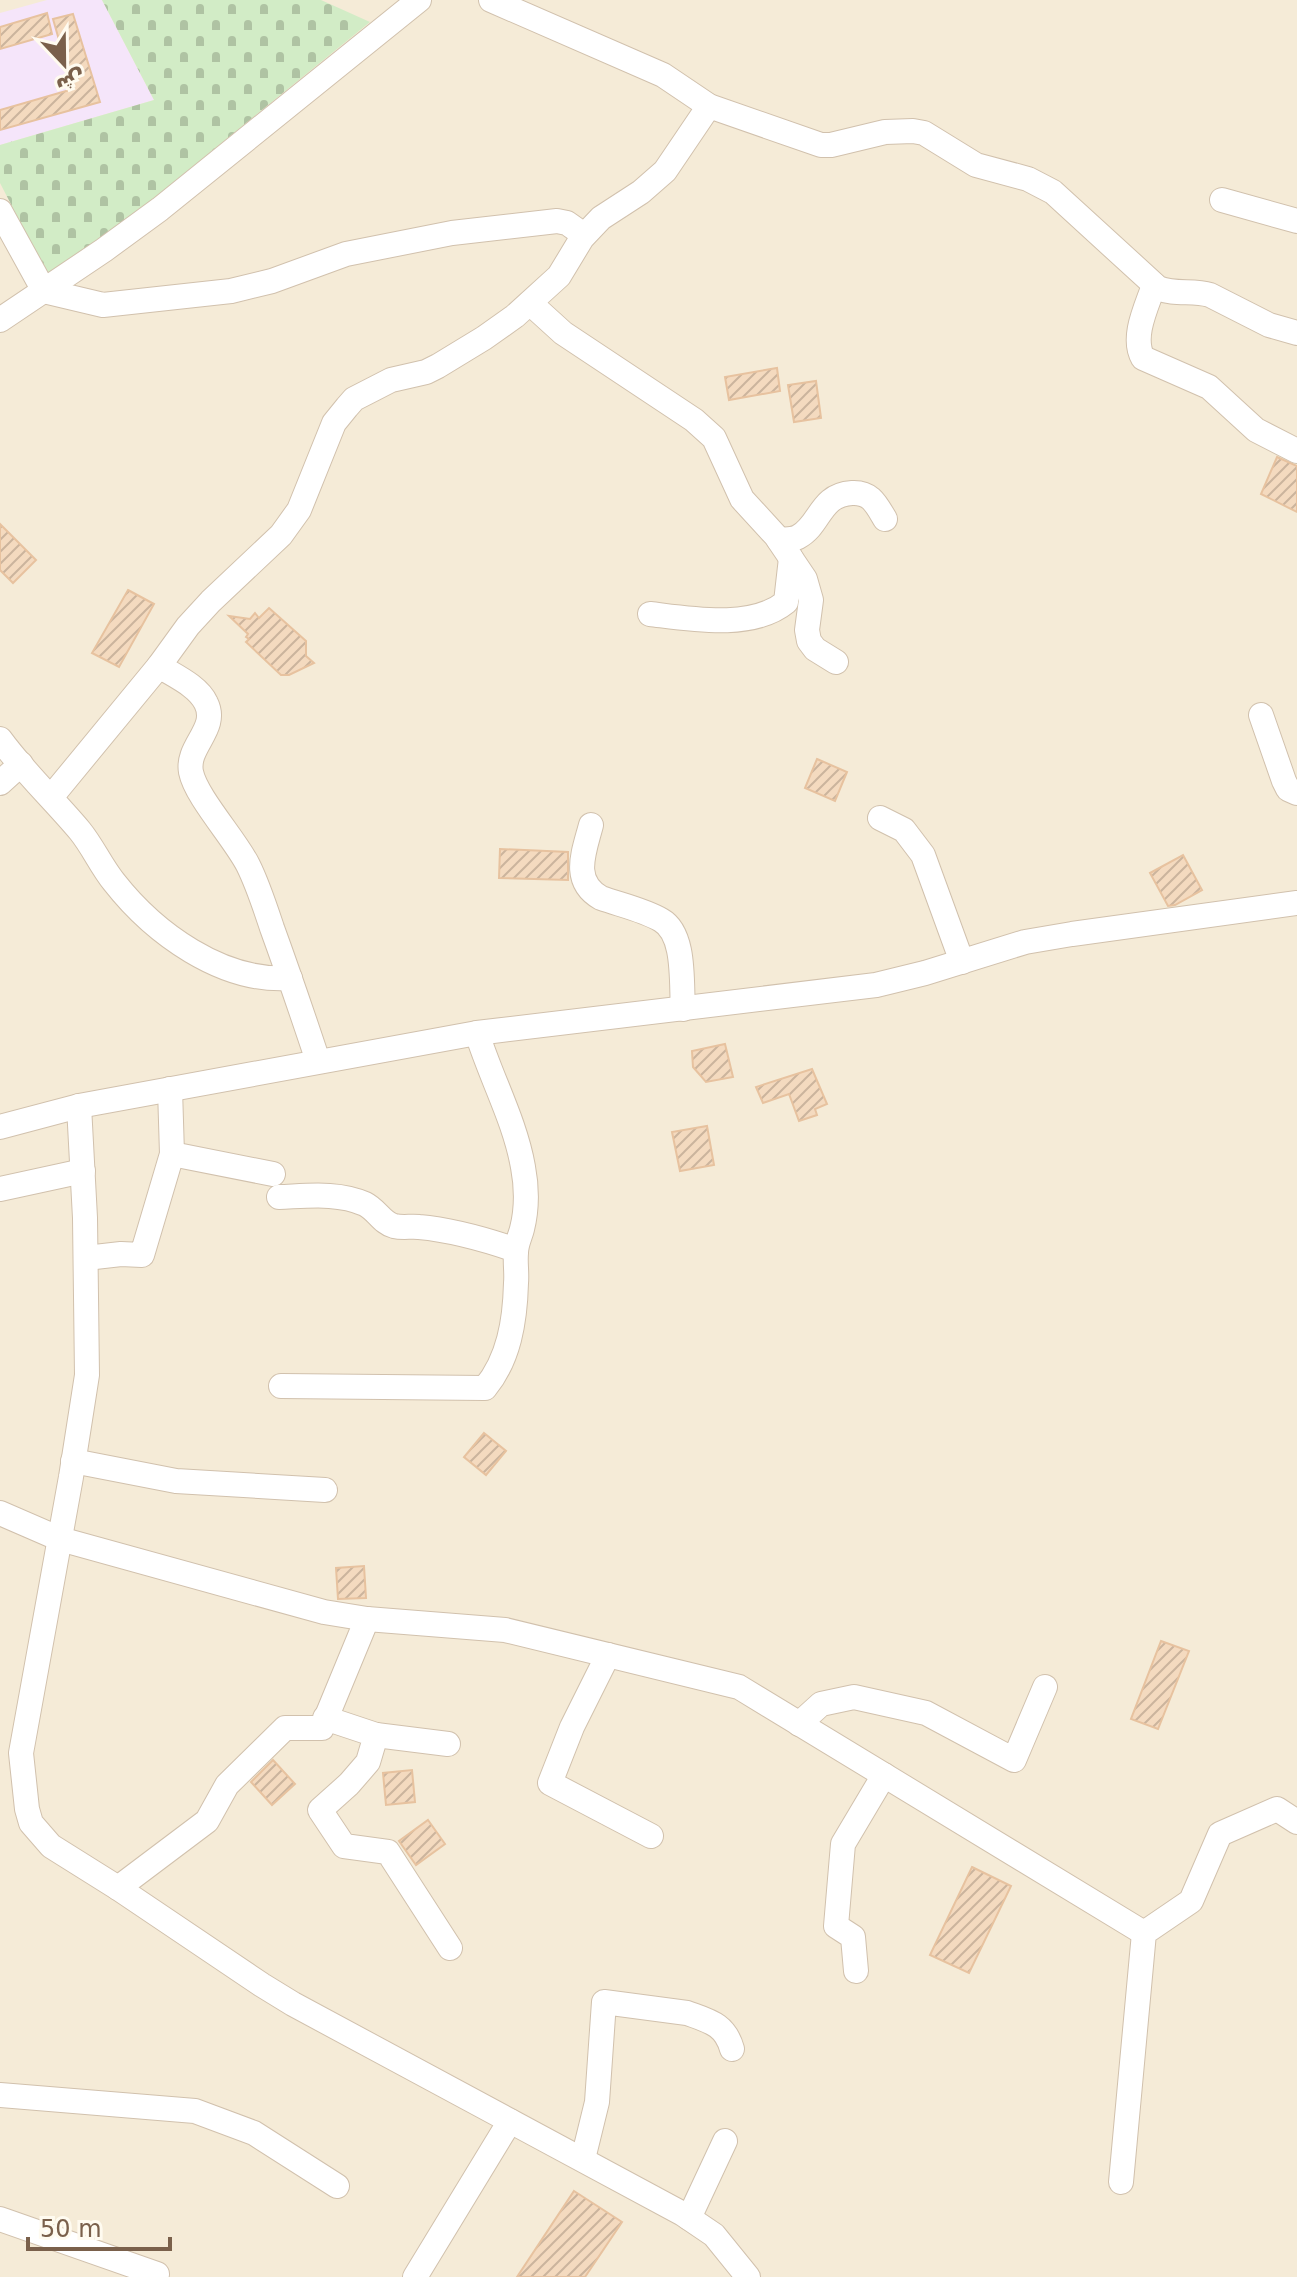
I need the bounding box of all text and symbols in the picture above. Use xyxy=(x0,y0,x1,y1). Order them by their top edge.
north arrow xyxy=(24,24,104,104)
text: ش xyxy=(53,65,90,99)
scale bar xyxy=(28,2201,170,2251)
text: 50 m xyxy=(40,2215,102,2243)

